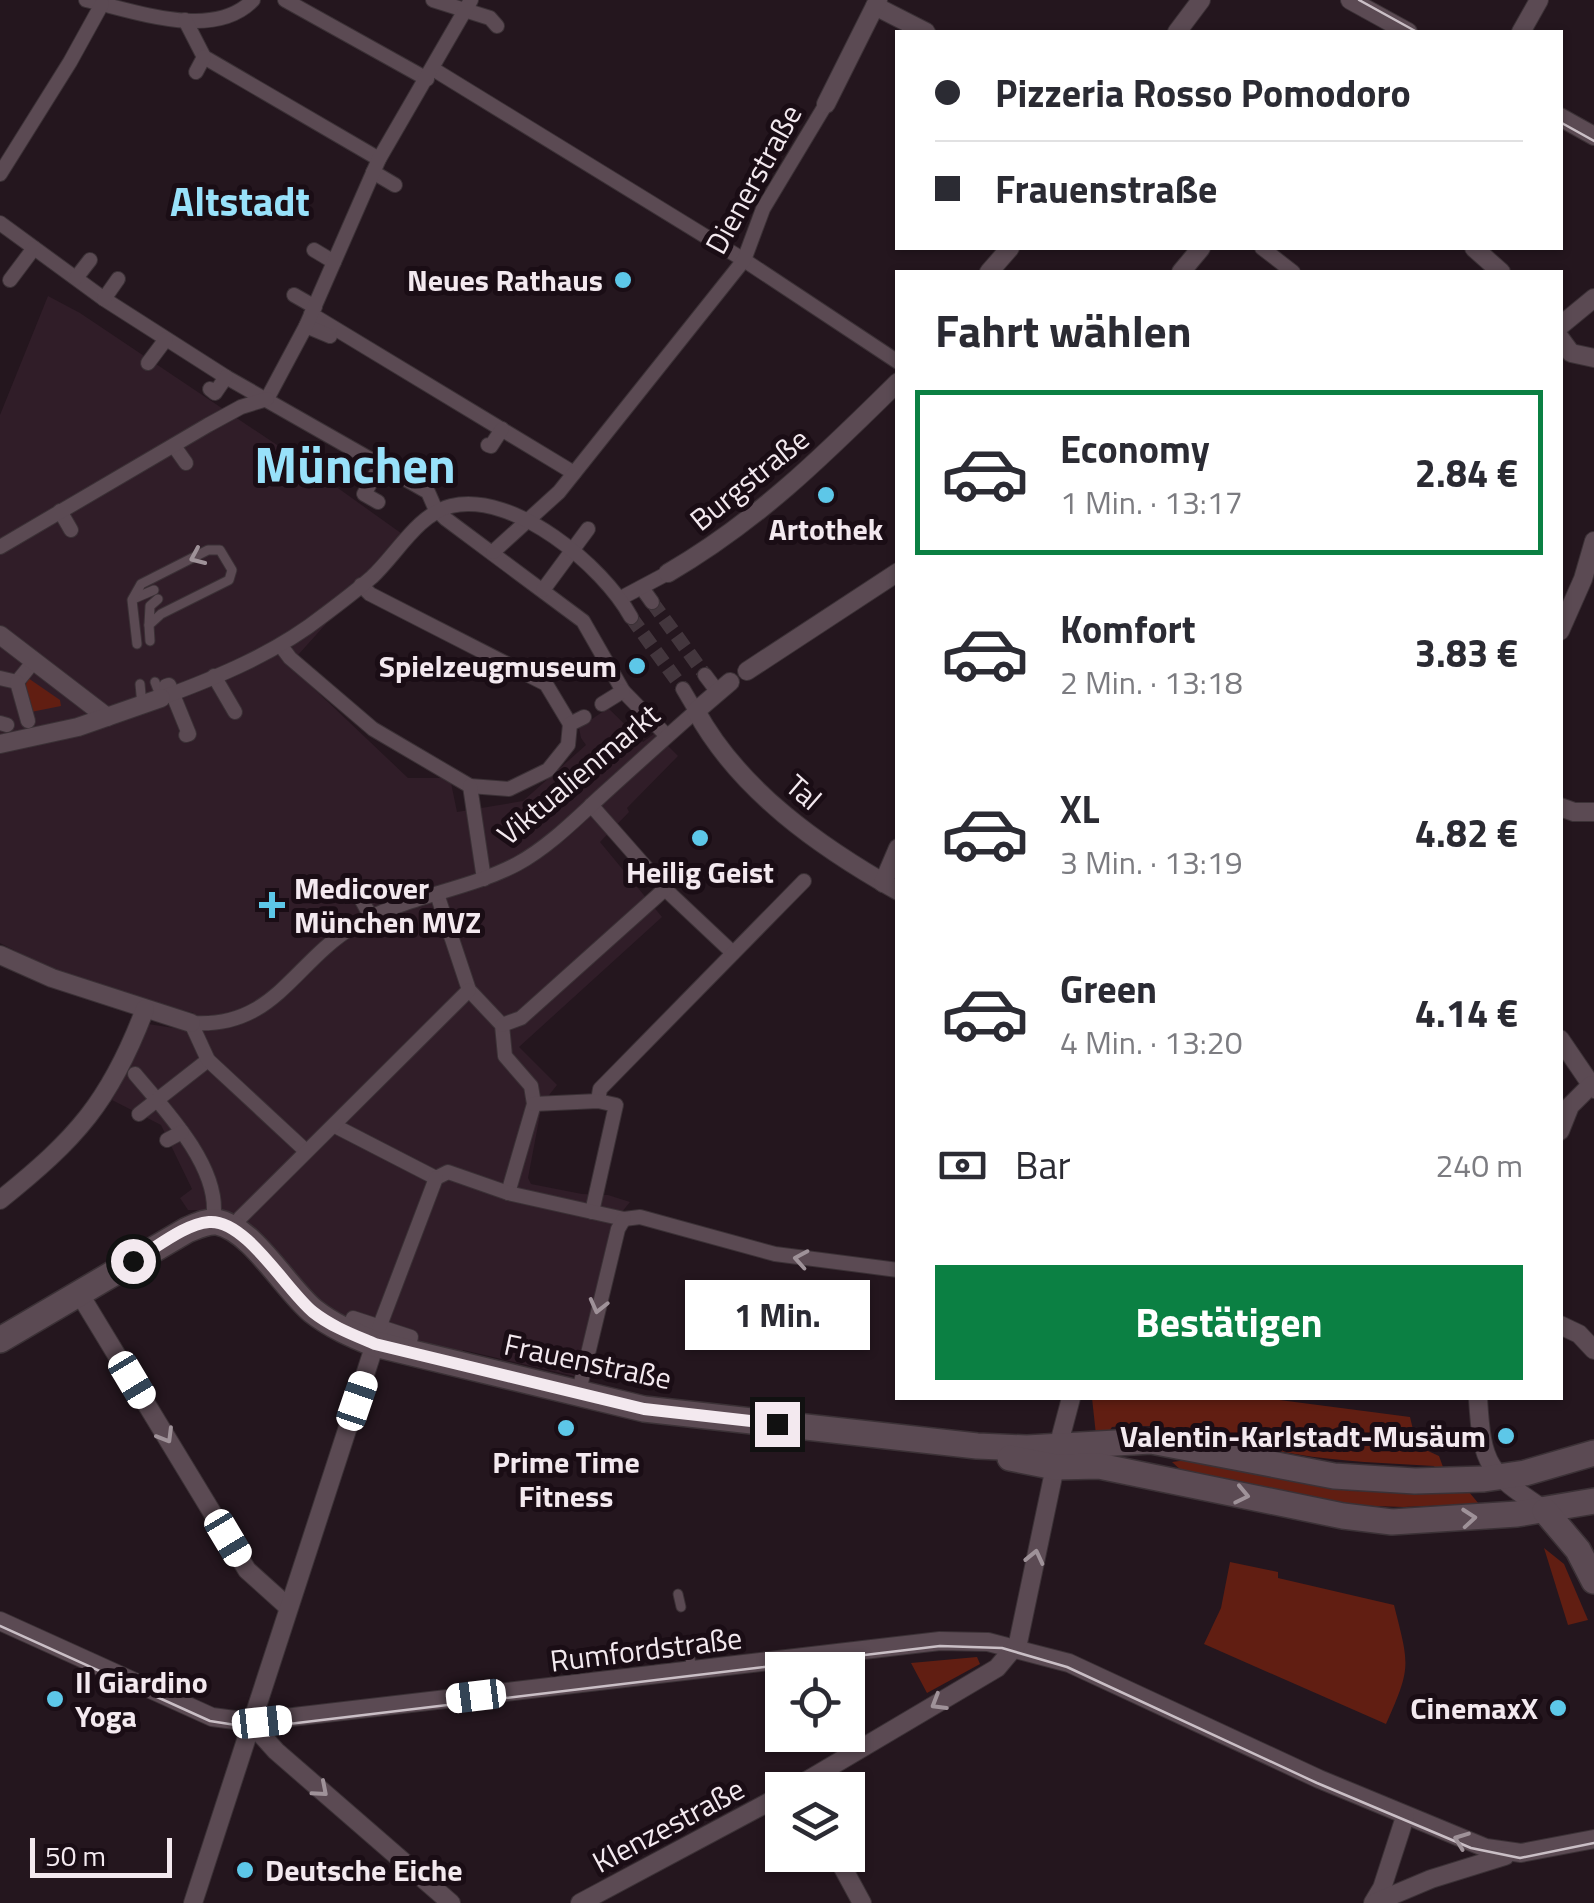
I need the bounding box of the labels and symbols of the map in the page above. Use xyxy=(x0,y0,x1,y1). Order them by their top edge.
street label: Dienerstraße xyxy=(693,96,813,262)
district label: Altstadt xyxy=(170,171,310,232)
place label: Neues Rathaus xyxy=(407,257,603,303)
marker: Neues Rathaus xyxy=(612,269,634,291)
street label: Burgstraße xyxy=(679,416,819,542)
district label: München xyxy=(254,426,456,502)
marker: Artothek xyxy=(815,484,837,506)
place label: Artothek xyxy=(769,506,884,552)
one-way arrow xyxy=(189,545,207,565)
place label: Spielzeugmuseum xyxy=(379,643,617,689)
marker: Spielzeugmuseum xyxy=(626,655,648,677)
street label: Viktualienmarkt xyxy=(487,692,670,856)
street label: Tal xyxy=(776,763,832,821)
marker: Heilig Geist xyxy=(689,827,711,849)
place label: Heilig Geist xyxy=(626,849,774,895)
place label: Medicover München MVZ xyxy=(294,865,481,945)
marker: Medicover München MVZ xyxy=(259,892,285,918)
route start xyxy=(111,1239,156,1284)
one-way arrow xyxy=(793,1249,809,1270)
callout: 1 Min. xyxy=(684,1279,870,1349)
one-way arrow xyxy=(589,1297,610,1314)
street label: Frauenstraße xyxy=(500,1321,676,1401)
car xyxy=(104,1347,160,1413)
car xyxy=(333,1368,381,1434)
route end xyxy=(755,1402,800,1447)
place label: Valentin-Karlstadt-Musäum xyxy=(1120,1413,1486,1459)
marker: Prime Time Fitness xyxy=(555,1417,577,1439)
one-way arrow xyxy=(154,1425,173,1443)
marker: Valentin-Karlstadt-Musäum xyxy=(1495,1425,1517,1447)
place label: Prime Time Fitness xyxy=(492,1439,640,1519)
one-way arrow xyxy=(1233,1483,1250,1504)
car xyxy=(200,1505,256,1571)
one-way arrow xyxy=(1461,1508,1477,1530)
one-way arrow xyxy=(1023,1549,1044,1566)
street label: Rumfordstraße xyxy=(547,1614,745,1684)
place label: Il Giardino Yoga xyxy=(75,1659,208,1739)
car xyxy=(444,1677,508,1715)
place label: CinemaxX xyxy=(1410,1685,1538,1731)
marker: Il Giardino Yoga xyxy=(44,1688,66,1710)
one-way arrow xyxy=(931,1691,949,1710)
marker: CinemaxX xyxy=(1547,1697,1569,1719)
car xyxy=(231,1704,293,1740)
street label: Klenzestraße xyxy=(584,1766,752,1884)
one-way arrow xyxy=(309,1778,327,1796)
one-way arrow xyxy=(1454,1831,1471,1852)
scale bar xyxy=(30,1833,172,1878)
place label: Deutsche Eiche xyxy=(265,1847,463,1893)
marker: Deutsche Eiche xyxy=(234,1859,256,1881)

